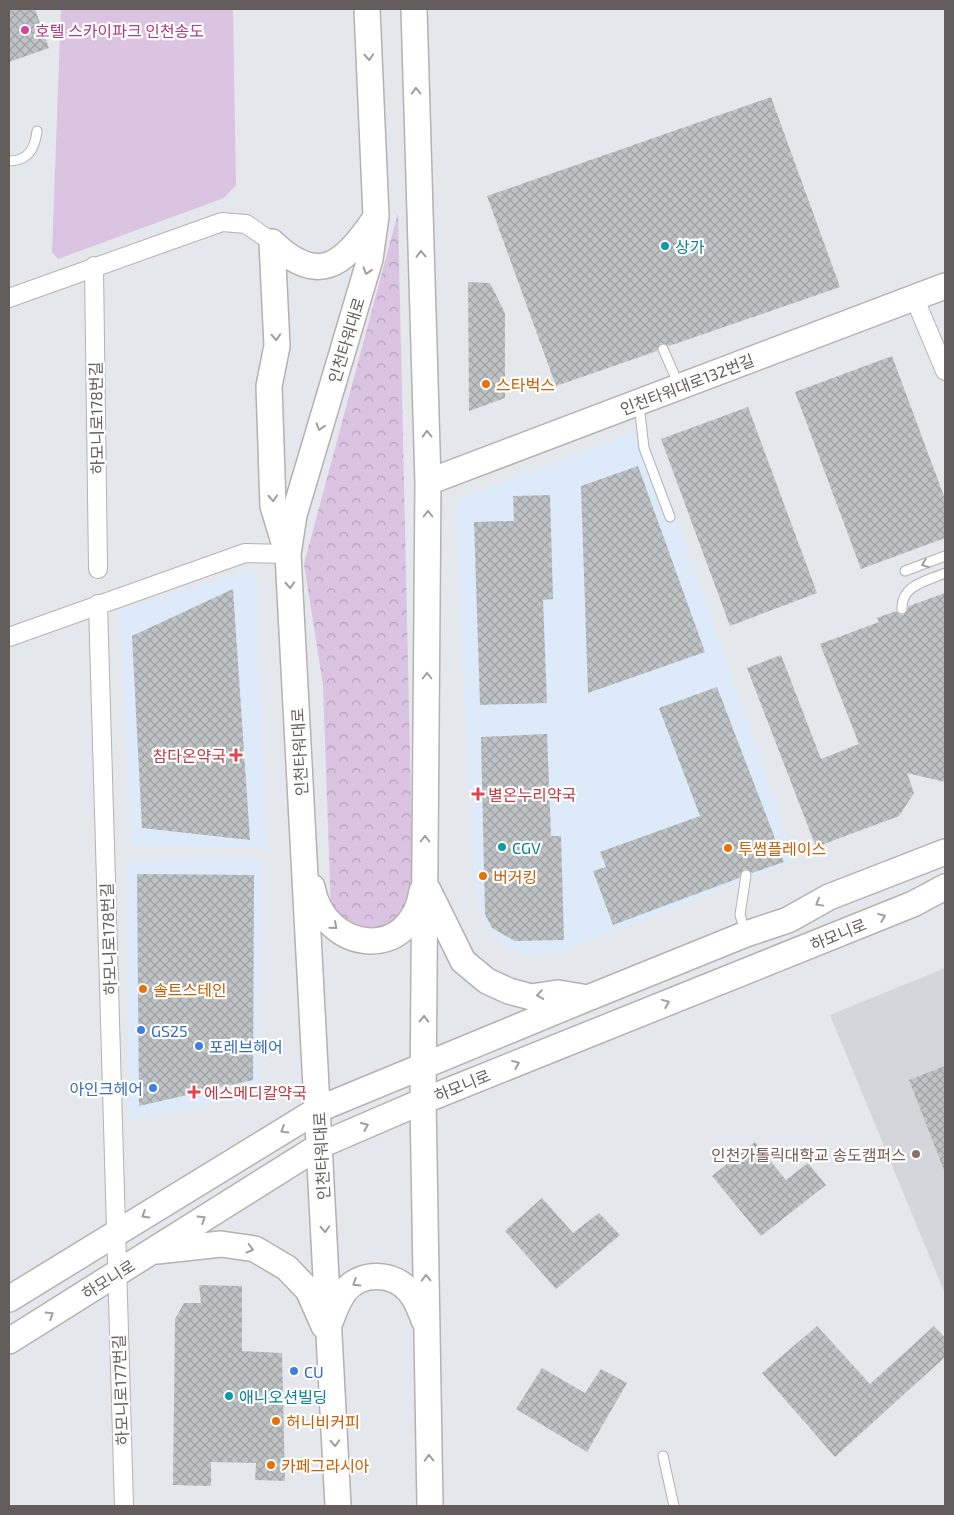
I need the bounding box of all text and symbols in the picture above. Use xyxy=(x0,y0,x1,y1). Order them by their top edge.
place label: 호텔 스카이파크 인천송도 xyxy=(35,21,204,40)
marker: 호텔 스카이파크 인천송도 xyxy=(19,24,31,36)
one-way arrow xyxy=(364,54,375,62)
one-way arrow xyxy=(411,87,422,95)
place label: 상가 xyxy=(675,237,705,256)
marker: 상가 xyxy=(659,240,671,252)
one-way arrow xyxy=(416,250,427,258)
one-way arrow xyxy=(362,267,372,275)
street label: 인천타워대로 xyxy=(324,295,368,385)
one-way arrow xyxy=(271,333,282,341)
street label: 인천타워대로132번길 xyxy=(617,350,757,418)
street label: 하모니로178번길 xyxy=(86,362,106,474)
place label: 스타벅스 xyxy=(496,375,555,394)
marker: 스타벅스 xyxy=(480,378,492,390)
one-way arrow xyxy=(316,422,326,431)
one-way arrow xyxy=(422,430,432,438)
one-way arrow xyxy=(267,495,278,503)
one-way arrow xyxy=(423,509,433,517)
one-way arrow xyxy=(922,558,930,568)
one-way arrow xyxy=(284,581,295,589)
one-way arrow xyxy=(422,672,432,680)
street label: 인천타워대로 xyxy=(287,707,311,797)
place label: 참다온약국 xyxy=(152,746,226,765)
marker: 참다온약국 xyxy=(230,749,242,761)
place label: 별온누리약국 xyxy=(488,785,576,804)
marker: 별온누리약국 xyxy=(472,788,484,800)
one-way arrow xyxy=(420,834,431,842)
place label: CGV xyxy=(512,838,541,857)
place label: 투썸플레이스 xyxy=(738,839,826,858)
marker: CGV xyxy=(496,841,508,853)
marker: 투썸플레이스 xyxy=(722,842,734,854)
place label: 버거킹 xyxy=(493,867,537,886)
marker: 버거킹 xyxy=(477,870,489,882)
street label: 하모니로178번길 xyxy=(97,882,119,996)
one-way arrow xyxy=(815,897,824,907)
one-way arrow xyxy=(877,913,886,923)
street label: 하모니로 xyxy=(807,914,869,954)
one-way arrow xyxy=(329,921,338,930)
place label: 솔트스테인 xyxy=(153,980,227,999)
marker: 솔트스테인 xyxy=(137,983,149,995)
one-way arrow xyxy=(536,990,545,1000)
one-way arrow xyxy=(662,999,670,1009)
one-way arrow xyxy=(419,1014,429,1022)
place label: GS25 xyxy=(151,1021,188,1040)
marker: GS25 xyxy=(135,1024,147,1036)
place label: 포레브헤어 xyxy=(209,1037,283,1056)
marker: 포레브헤어 xyxy=(193,1040,205,1052)
one-way arrow xyxy=(511,1060,519,1070)
street label: 하모니로 xyxy=(431,1065,493,1105)
place label: 아인크헤어 xyxy=(69,1079,143,1098)
marker: 아인크헤어 xyxy=(147,1082,159,1094)
place label: 에스메디칼약국 xyxy=(204,1083,307,1102)
marker: 에스메디칼약국 xyxy=(188,1086,200,1098)
street label: 인천타워대로 xyxy=(309,1111,333,1201)
one-way arrow xyxy=(360,1121,369,1132)
one-way arrow xyxy=(280,1124,289,1134)
place label: 인천가톨릭대학교 송도캠퍼스 xyxy=(711,1145,906,1164)
marker: 인천가톨릭대학교 송도캠퍼스 xyxy=(910,1148,922,1160)
one-way arrow xyxy=(141,1208,150,1218)
one-way arrow xyxy=(197,1216,206,1226)
one-way arrow xyxy=(319,1225,330,1233)
one-way arrow xyxy=(245,1244,254,1254)
street label: 하모니로 xyxy=(78,1255,138,1303)
one-way arrow xyxy=(421,1273,431,1281)
one-way arrow xyxy=(352,1276,361,1286)
one-way arrow xyxy=(45,1312,54,1322)
street label: 하모니로177번길 xyxy=(109,1334,131,1446)
place label: CU xyxy=(304,1362,324,1381)
marker: CU xyxy=(288,1365,300,1377)
place label: 애니오션빌딩 xyxy=(239,1387,327,1406)
marker: 애니오션빌딩 xyxy=(223,1390,235,1402)
place label: 허니비커피 xyxy=(286,1412,360,1431)
marker: 허니비커피 xyxy=(270,1415,282,1427)
one-way arrow xyxy=(330,1440,341,1448)
one-way arrow xyxy=(424,1453,435,1461)
place label: 카페그라시아 xyxy=(281,1456,370,1475)
marker: 카페그라시아 xyxy=(265,1459,277,1471)

